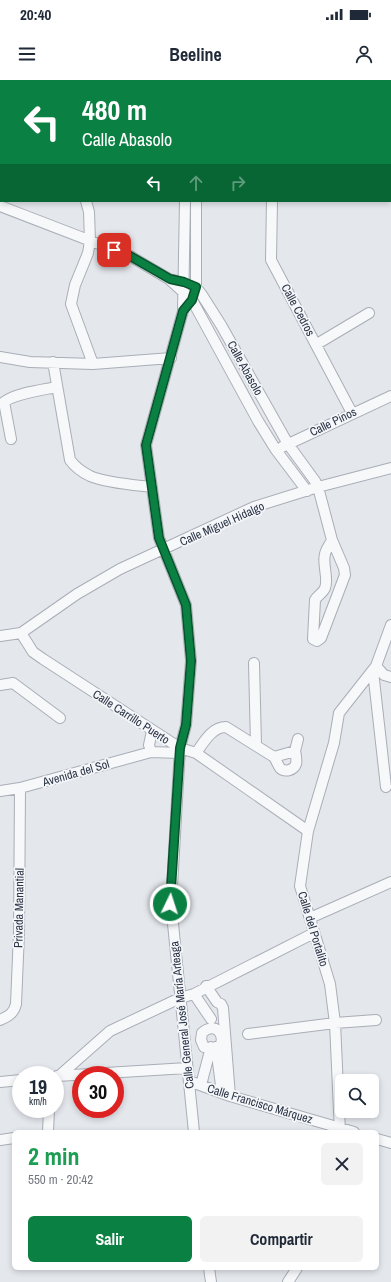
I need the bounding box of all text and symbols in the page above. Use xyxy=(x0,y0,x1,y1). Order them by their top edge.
text: 20:40 xyxy=(20,4,51,25)
text: Beeline xyxy=(169,42,222,67)
icon: menu xyxy=(16,43,38,65)
icon: person xyxy=(353,43,375,65)
text: 480 m xyxy=(82,91,147,129)
icon: left xyxy=(16,96,68,148)
text: Calle Abasolo xyxy=(82,127,172,152)
icon: left xyxy=(143,172,165,194)
icon: ahead xyxy=(185,172,207,194)
icon: right xyxy=(227,172,249,194)
pin xyxy=(97,233,131,267)
icon: arrive xyxy=(103,239,125,261)
street label: Calle Cedros xyxy=(278,281,318,339)
street label: Calle Abasolo xyxy=(223,338,267,398)
street label: Calle Pinos xyxy=(307,404,359,440)
street label: Calle Miguel Hidalgo xyxy=(177,498,267,550)
street label: Calle Carrillo Puerto xyxy=(89,686,173,748)
street label: Avenida del Sol xyxy=(40,756,111,790)
street label: Privada Manantial xyxy=(10,868,28,948)
position arrow xyxy=(149,883,191,925)
street label: Calle del Portalito xyxy=(294,890,332,968)
street label: Calle General José María Arteaga xyxy=(166,940,198,1090)
speed limit sign: 30 xyxy=(72,1066,124,1118)
text: 19 xyxy=(29,1073,47,1100)
map controls xyxy=(335,1074,379,1118)
button: search xyxy=(335,1074,379,1118)
street label: Calle Francisco Márquez xyxy=(205,1080,315,1128)
text: km/h xyxy=(29,1095,47,1108)
text: 2 min xyxy=(28,1140,79,1172)
button: close xyxy=(321,1143,363,1185)
text: 550 m · 20:42 xyxy=(28,1171,93,1188)
button: Salir xyxy=(28,1216,192,1262)
button: Compartir xyxy=(200,1216,363,1262)

